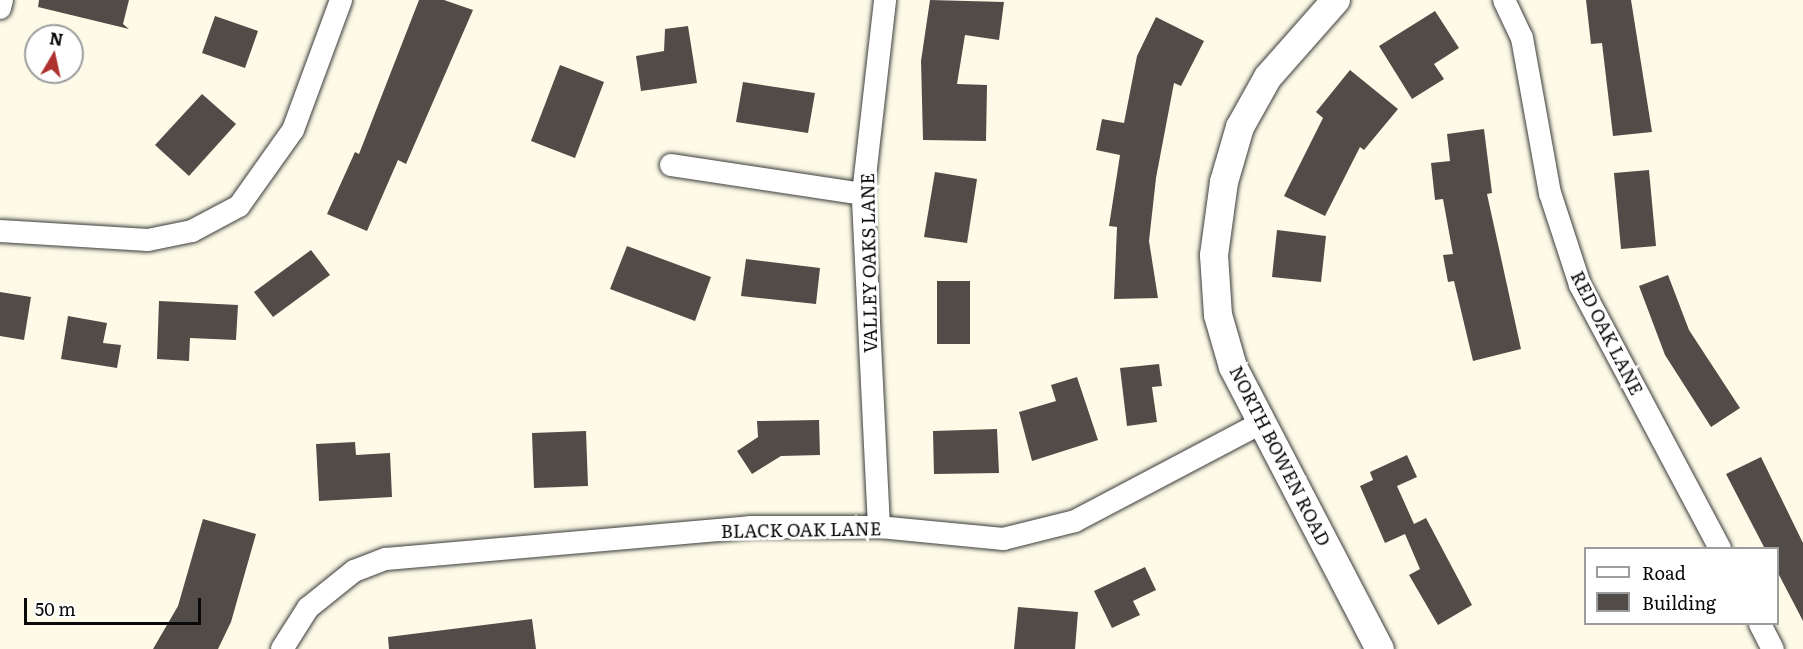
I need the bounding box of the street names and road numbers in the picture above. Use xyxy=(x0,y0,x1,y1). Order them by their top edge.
street label: VALLEY OAKS LANE xyxy=(857,173,881,353)
street label: RED OAK LANE xyxy=(1566,267,1648,399)
street label: NORTH BOWEN ROAD xyxy=(1225,362,1335,550)
street label: BLACK OAK LANE xyxy=(721,518,881,542)

